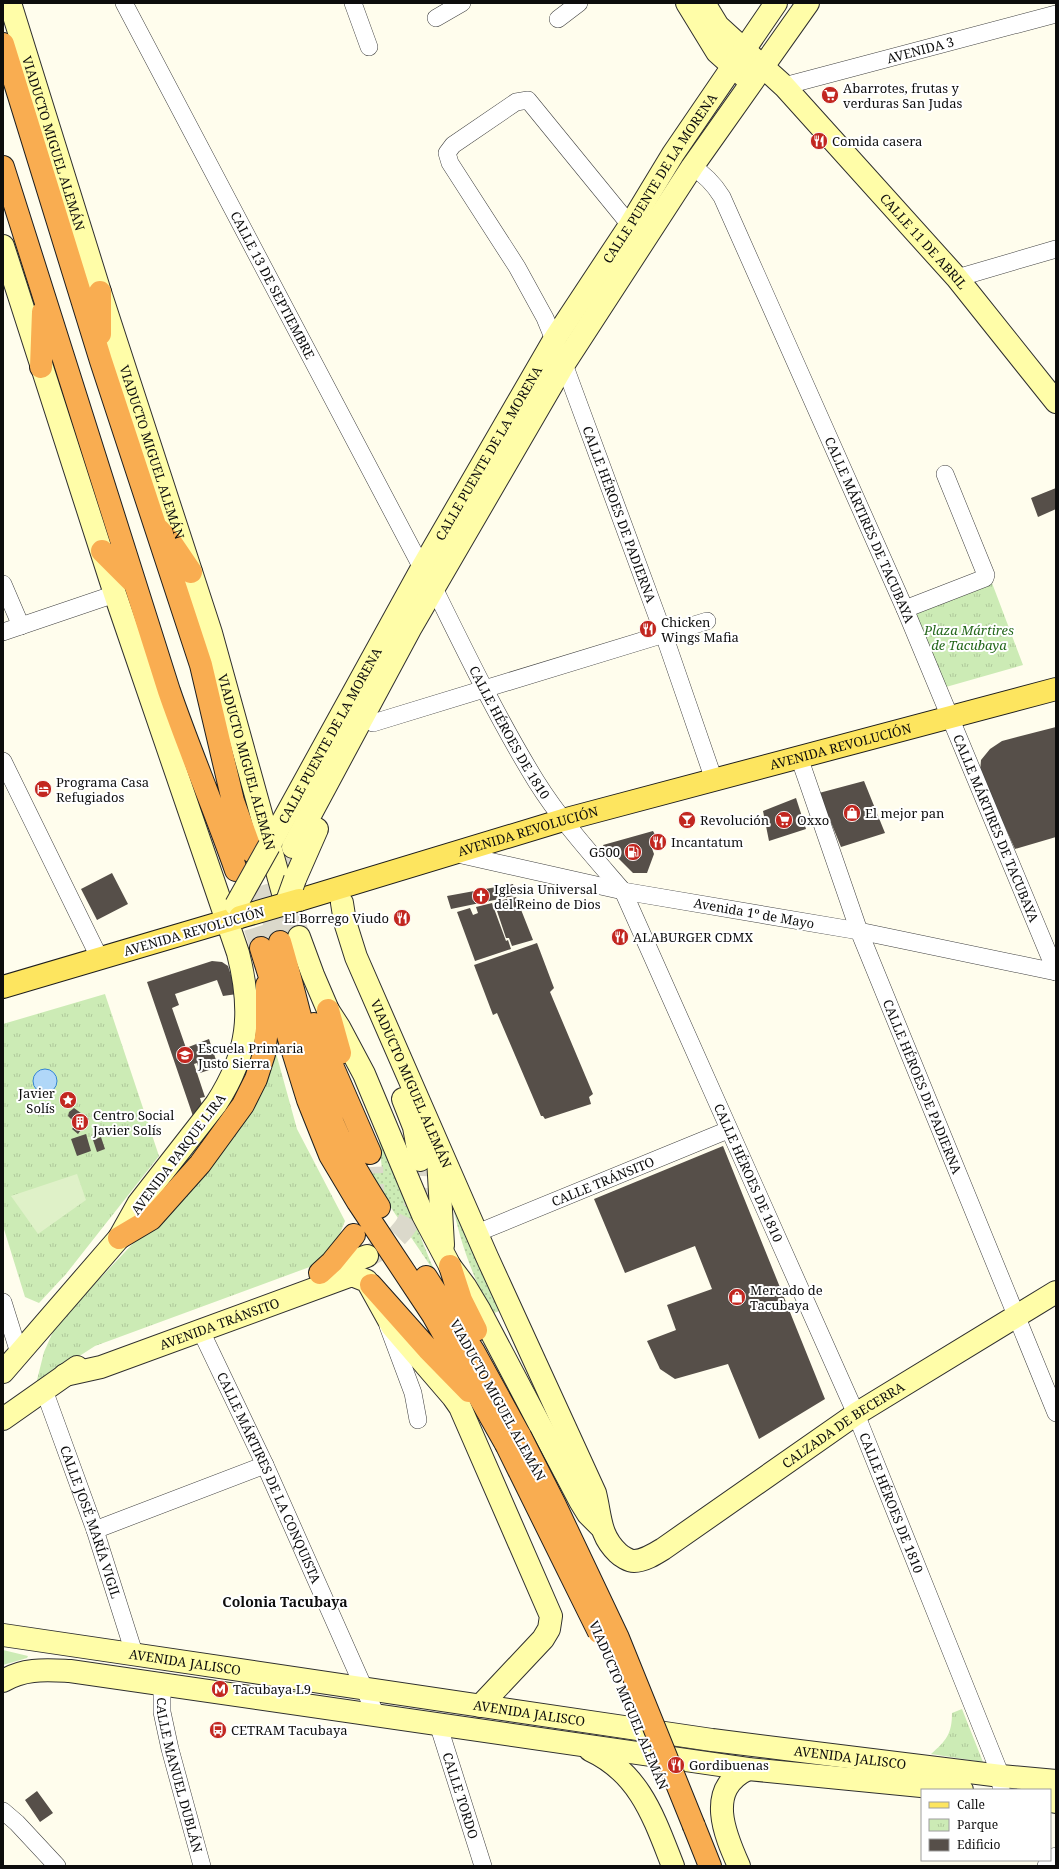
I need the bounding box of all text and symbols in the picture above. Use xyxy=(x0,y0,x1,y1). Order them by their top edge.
street label: AVENIDA 3 xyxy=(885,32,956,67)
street label: VIADUCTO MIGUEL ALEMÁN xyxy=(18,54,89,233)
place label: Abarrotes, frutas y verduras San Judas xyxy=(843,79,963,112)
supermarket icon: Abarrotes, frutas y verduras San Judas xyxy=(820,85,840,105)
street label: CALLE PUENTE DE LA MORENA xyxy=(598,89,721,267)
restaurant icon: Comida casera xyxy=(809,131,829,151)
place label: Comida casera xyxy=(832,132,922,150)
street label: CALLE 11 DE ABRIL xyxy=(876,190,971,293)
street label: CALLE 13 DE SEPTIEMBRE xyxy=(226,208,319,362)
street label: CALLE PUENTE DE LA MORENA xyxy=(431,362,546,544)
street label: VIADUCTO MIGUEL ALEMÁN xyxy=(115,363,189,542)
street label: CALLE HÉROES DE PADIERNA xyxy=(579,423,661,606)
street label: CALLE MÁRTIRES DE TACUBAYA xyxy=(821,434,919,626)
place label: Chicken Wings Mafia xyxy=(661,613,739,646)
restaurant icon: Chicken Wings Mafia xyxy=(638,619,658,639)
park label: Plaza Mártires de Tacubaya xyxy=(923,621,1014,654)
street label: CALLE PUENTE DE LA MORENA xyxy=(274,643,386,827)
street label: CALLE HÉROES DE 1810 xyxy=(465,663,554,802)
street label: VIADUCTO MIGUEL ALEMÁN xyxy=(214,672,280,852)
street label: AVENIDA REVOLUCIÓN xyxy=(768,719,913,774)
street label: CALLE MÁRTIRES DE TACUBAYA xyxy=(949,732,1043,925)
place label: Programa Casa Refugiados xyxy=(56,773,149,806)
hotel icon: Programa Casa Refugiados xyxy=(33,779,53,799)
street label: AVENIDA REVOLUCIÓN xyxy=(455,802,600,860)
shop icon: El mejor pan xyxy=(842,803,862,823)
place label: El mejor pan xyxy=(865,804,945,822)
bar icon: Revolución xyxy=(677,810,697,830)
supermarket icon: Oxxo xyxy=(774,810,794,830)
place label: Revolución xyxy=(700,811,770,829)
place label: Oxxo xyxy=(797,811,829,829)
restaurant icon: Incantatum xyxy=(648,832,668,852)
place label: Incantatum xyxy=(671,833,743,851)
fuel station icon: G500 xyxy=(623,842,643,862)
place label: G500 xyxy=(589,843,620,861)
place label: Iglesia Universal del Reino de Dios xyxy=(494,880,601,913)
church icon: Iglesia Universal del Reino de Dios xyxy=(471,886,491,906)
street label: Avenida 1º de Mayo xyxy=(692,894,816,932)
street label: AVENIDA REVOLUCIÓN xyxy=(121,902,267,960)
restaurant icon: El Borrego Viudo xyxy=(392,908,412,928)
place label: El Borrego Viudo xyxy=(284,909,389,927)
restaurant icon: ALABURGER CDMX xyxy=(610,927,630,947)
place label: ALABURGER CDMX xyxy=(633,928,753,946)
street label: VIADUCTO MIGUEL ALEMÁN xyxy=(367,996,456,1171)
street label: CALLE HÉROES DE PADIERNA xyxy=(879,996,967,1177)
place label: Escuela Primaria Justo Sierra xyxy=(197,1039,304,1072)
school or university icon: Escuela Primaria Justo Sierra xyxy=(175,1045,195,1065)
place label: Javier Solís xyxy=(17,1084,55,1117)
street label: AVENIDA PARQUE LIRA xyxy=(127,1089,230,1218)
place icon: Javier Solís xyxy=(58,1090,78,1110)
street label: CALLE HÉROES DE 1810 xyxy=(710,1100,787,1245)
place label: Centro Social Javier Solís xyxy=(92,1106,174,1139)
building icon: Centro Social Javier Solís xyxy=(70,1112,90,1132)
street label: CALLE TRÁNSITO xyxy=(549,1152,657,1211)
place label: Mercado de Tacubaya xyxy=(750,1281,823,1314)
shop icon: Mercado de Tacubaya xyxy=(727,1287,747,1307)
street label: AVENIDA TRÁNSITO xyxy=(157,1293,282,1354)
street label: VIADUCTO MIGUEL ALEMÁN xyxy=(446,1316,550,1484)
street label: CALLE MÁRTIRES DE LA CONQUISTA xyxy=(213,1369,326,1587)
street label: CALZADA DE BECERRA xyxy=(778,1377,908,1472)
street label: CALLE HÉROES DE 1810 xyxy=(855,1430,928,1576)
street label: CALLE JOSÉ MARÍA VIGIL xyxy=(56,1443,125,1601)
district label: Colonia Tacubaya xyxy=(222,1592,348,1611)
street label: VIADUCTO MIGUEL ALEMÁN xyxy=(585,1618,673,1792)
street label: AVENIDA JALISCO xyxy=(128,1645,242,1679)
metro station icon: Tacubaya L9 xyxy=(210,1679,230,1699)
place label: Tacubaya L9 xyxy=(233,1680,311,1698)
street label: AVENIDA JALISCO xyxy=(472,1696,586,1730)
street label: CALLE MANUEL DUBLÁN xyxy=(153,1697,207,1855)
bus stop icon: CETRAM Tacubaya xyxy=(208,1720,228,1740)
place label: CETRAM Tacubaya xyxy=(231,1721,348,1739)
street label: AVENIDA JALISCO xyxy=(793,1741,907,1773)
street label: CALLE TORDO xyxy=(438,1750,483,1841)
restaurant icon: Gordibuenas xyxy=(666,1755,686,1775)
place label: Gordibuenas xyxy=(689,1756,769,1774)
legend xyxy=(921,1789,1051,1861)
text: Calle xyxy=(957,1796,985,1813)
text: Parque xyxy=(957,1816,998,1833)
text: Edificio xyxy=(957,1836,1000,1853)

